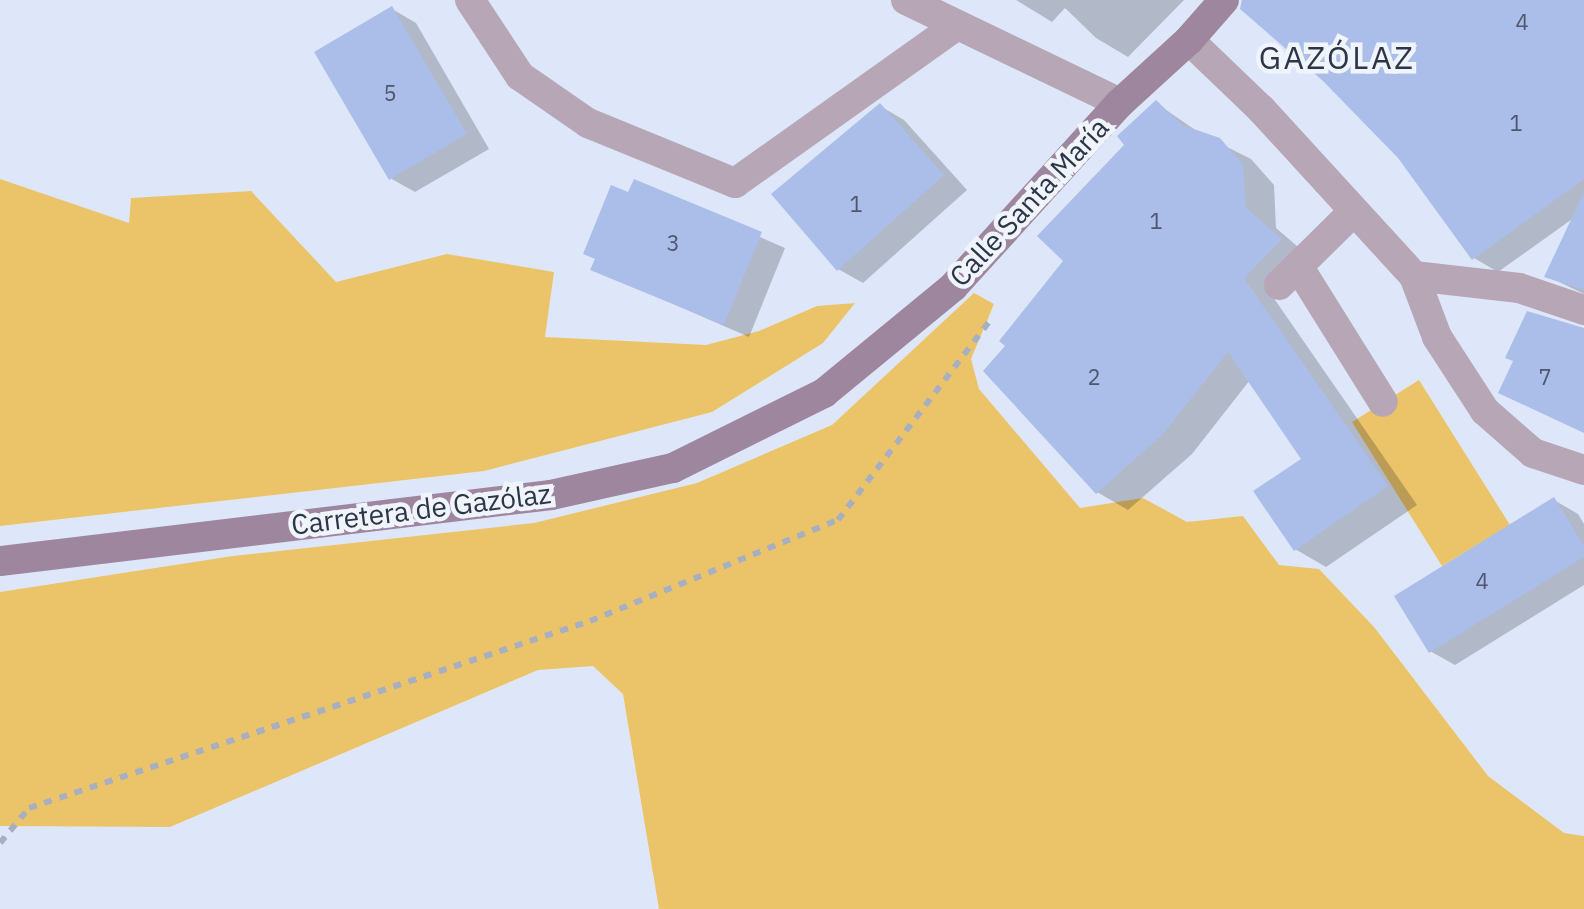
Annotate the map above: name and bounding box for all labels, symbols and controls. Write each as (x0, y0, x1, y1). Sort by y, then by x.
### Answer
house number: 4 (1515, 9, 1529, 35)
district label: GAZÓLAZ (1259, 38, 1415, 76)
house number: 5 (383, 80, 397, 106)
house number: 1 (1509, 110, 1523, 136)
street label: Calle Santa María (942, 111, 1116, 293)
house number: 1 (849, 191, 863, 217)
house number: 1 (1149, 208, 1163, 234)
house number: 3 (666, 230, 680, 256)
house number: 2 (1087, 364, 1101, 390)
house number: 7 (1538, 364, 1552, 390)
street label: Carretera de Gazólaz (289, 476, 553, 542)
house number: 4 (1475, 568, 1489, 594)

